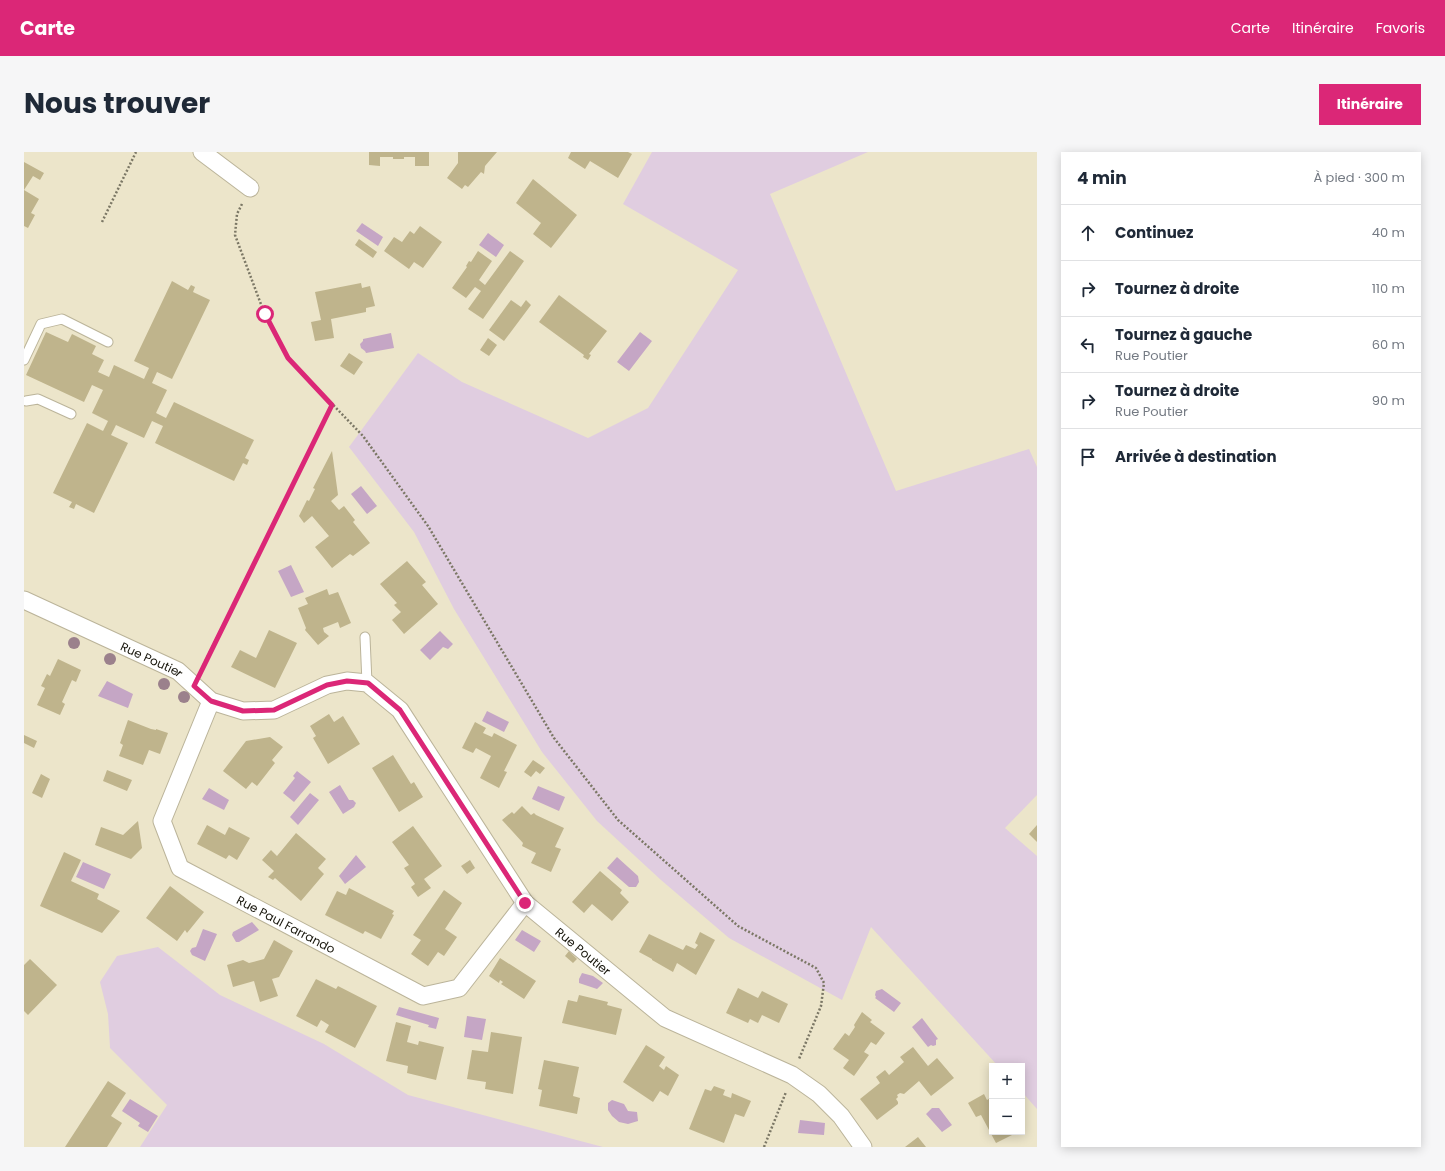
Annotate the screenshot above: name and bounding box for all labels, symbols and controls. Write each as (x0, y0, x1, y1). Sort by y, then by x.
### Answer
text: Carte (20, 15, 75, 42)
text: Carte (1231, 18, 1270, 38)
text: Itinéraire (1292, 18, 1354, 38)
text: Favoris (1376, 18, 1425, 38)
text: Nous trouver (24, 84, 210, 123)
button: Itinéraire (1319, 84, 1421, 125)
text: 4 min (1077, 166, 1127, 190)
text: À pied · 300 m (1313, 168, 1405, 187)
icon: ahead (1077, 222, 1099, 244)
text: Continuez (1115, 222, 1194, 243)
text: 40 m (1372, 223, 1405, 242)
icon: right (1077, 278, 1099, 300)
text: Tournez à droite (1115, 278, 1239, 299)
text: 110 m (1372, 279, 1405, 298)
route start (256, 305, 274, 323)
text: Tournez à gauche (1115, 324, 1252, 345)
icon: left (1077, 334, 1099, 356)
text: 60 m (1372, 335, 1405, 354)
text: Rue Poutier (1115, 346, 1188, 365)
text: Tournez à droite (1115, 380, 1239, 401)
icon: right (1077, 390, 1099, 412)
text: 90 m (1372, 391, 1405, 410)
text: Rue Poutier (1115, 402, 1188, 421)
icon: arrive (1077, 446, 1099, 468)
text: Arrivée à destination (1115, 446, 1277, 467)
street label: Rue Poutier (118, 637, 188, 681)
street label: Rue Paul Farrando (234, 891, 339, 957)
route end (516, 894, 534, 912)
street label: Rue Poutier (552, 923, 615, 979)
map controls (989, 1063, 1025, 1135)
button: + (989, 1063, 1025, 1099)
button: − (989, 1099, 1025, 1135)

